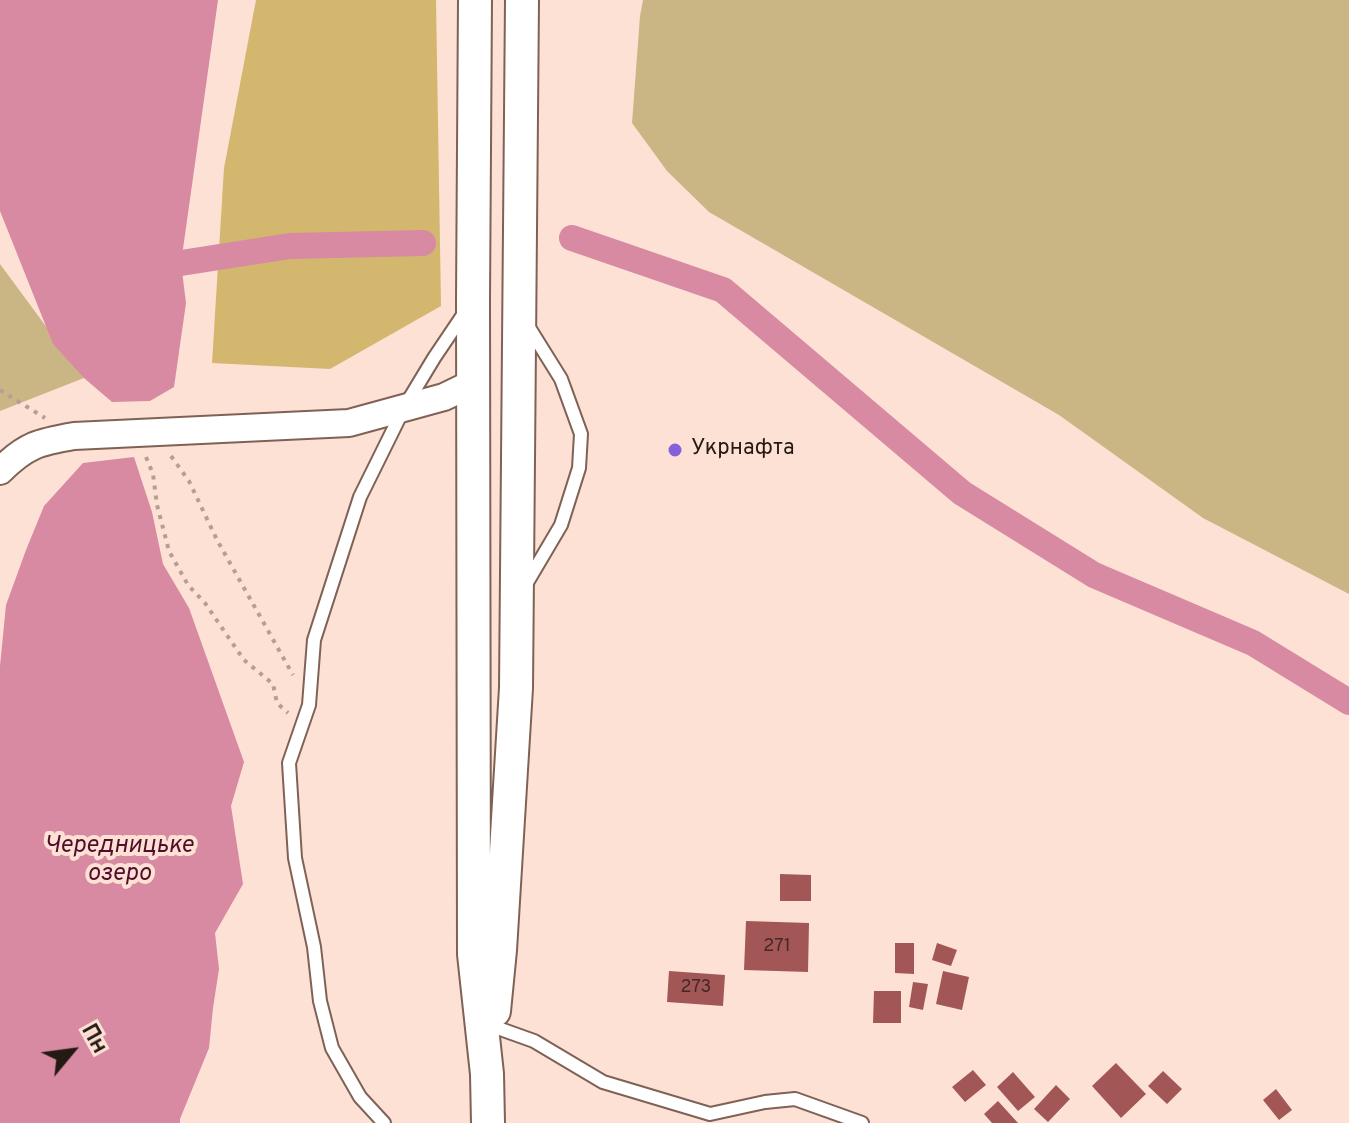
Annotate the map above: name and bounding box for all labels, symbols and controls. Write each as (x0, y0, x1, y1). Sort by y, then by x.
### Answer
place label: Укрнафта (691, 437, 795, 463)
marker: Укрнафта (666, 441, 684, 459)
water label: Чередницьке озеро (45, 833, 193, 889)
house number: 271 (763, 936, 791, 958)
house number: 273 (681, 977, 711, 999)
north arrow (32, 1011, 112, 1091)
text: Пн (74, 1020, 112, 1059)

